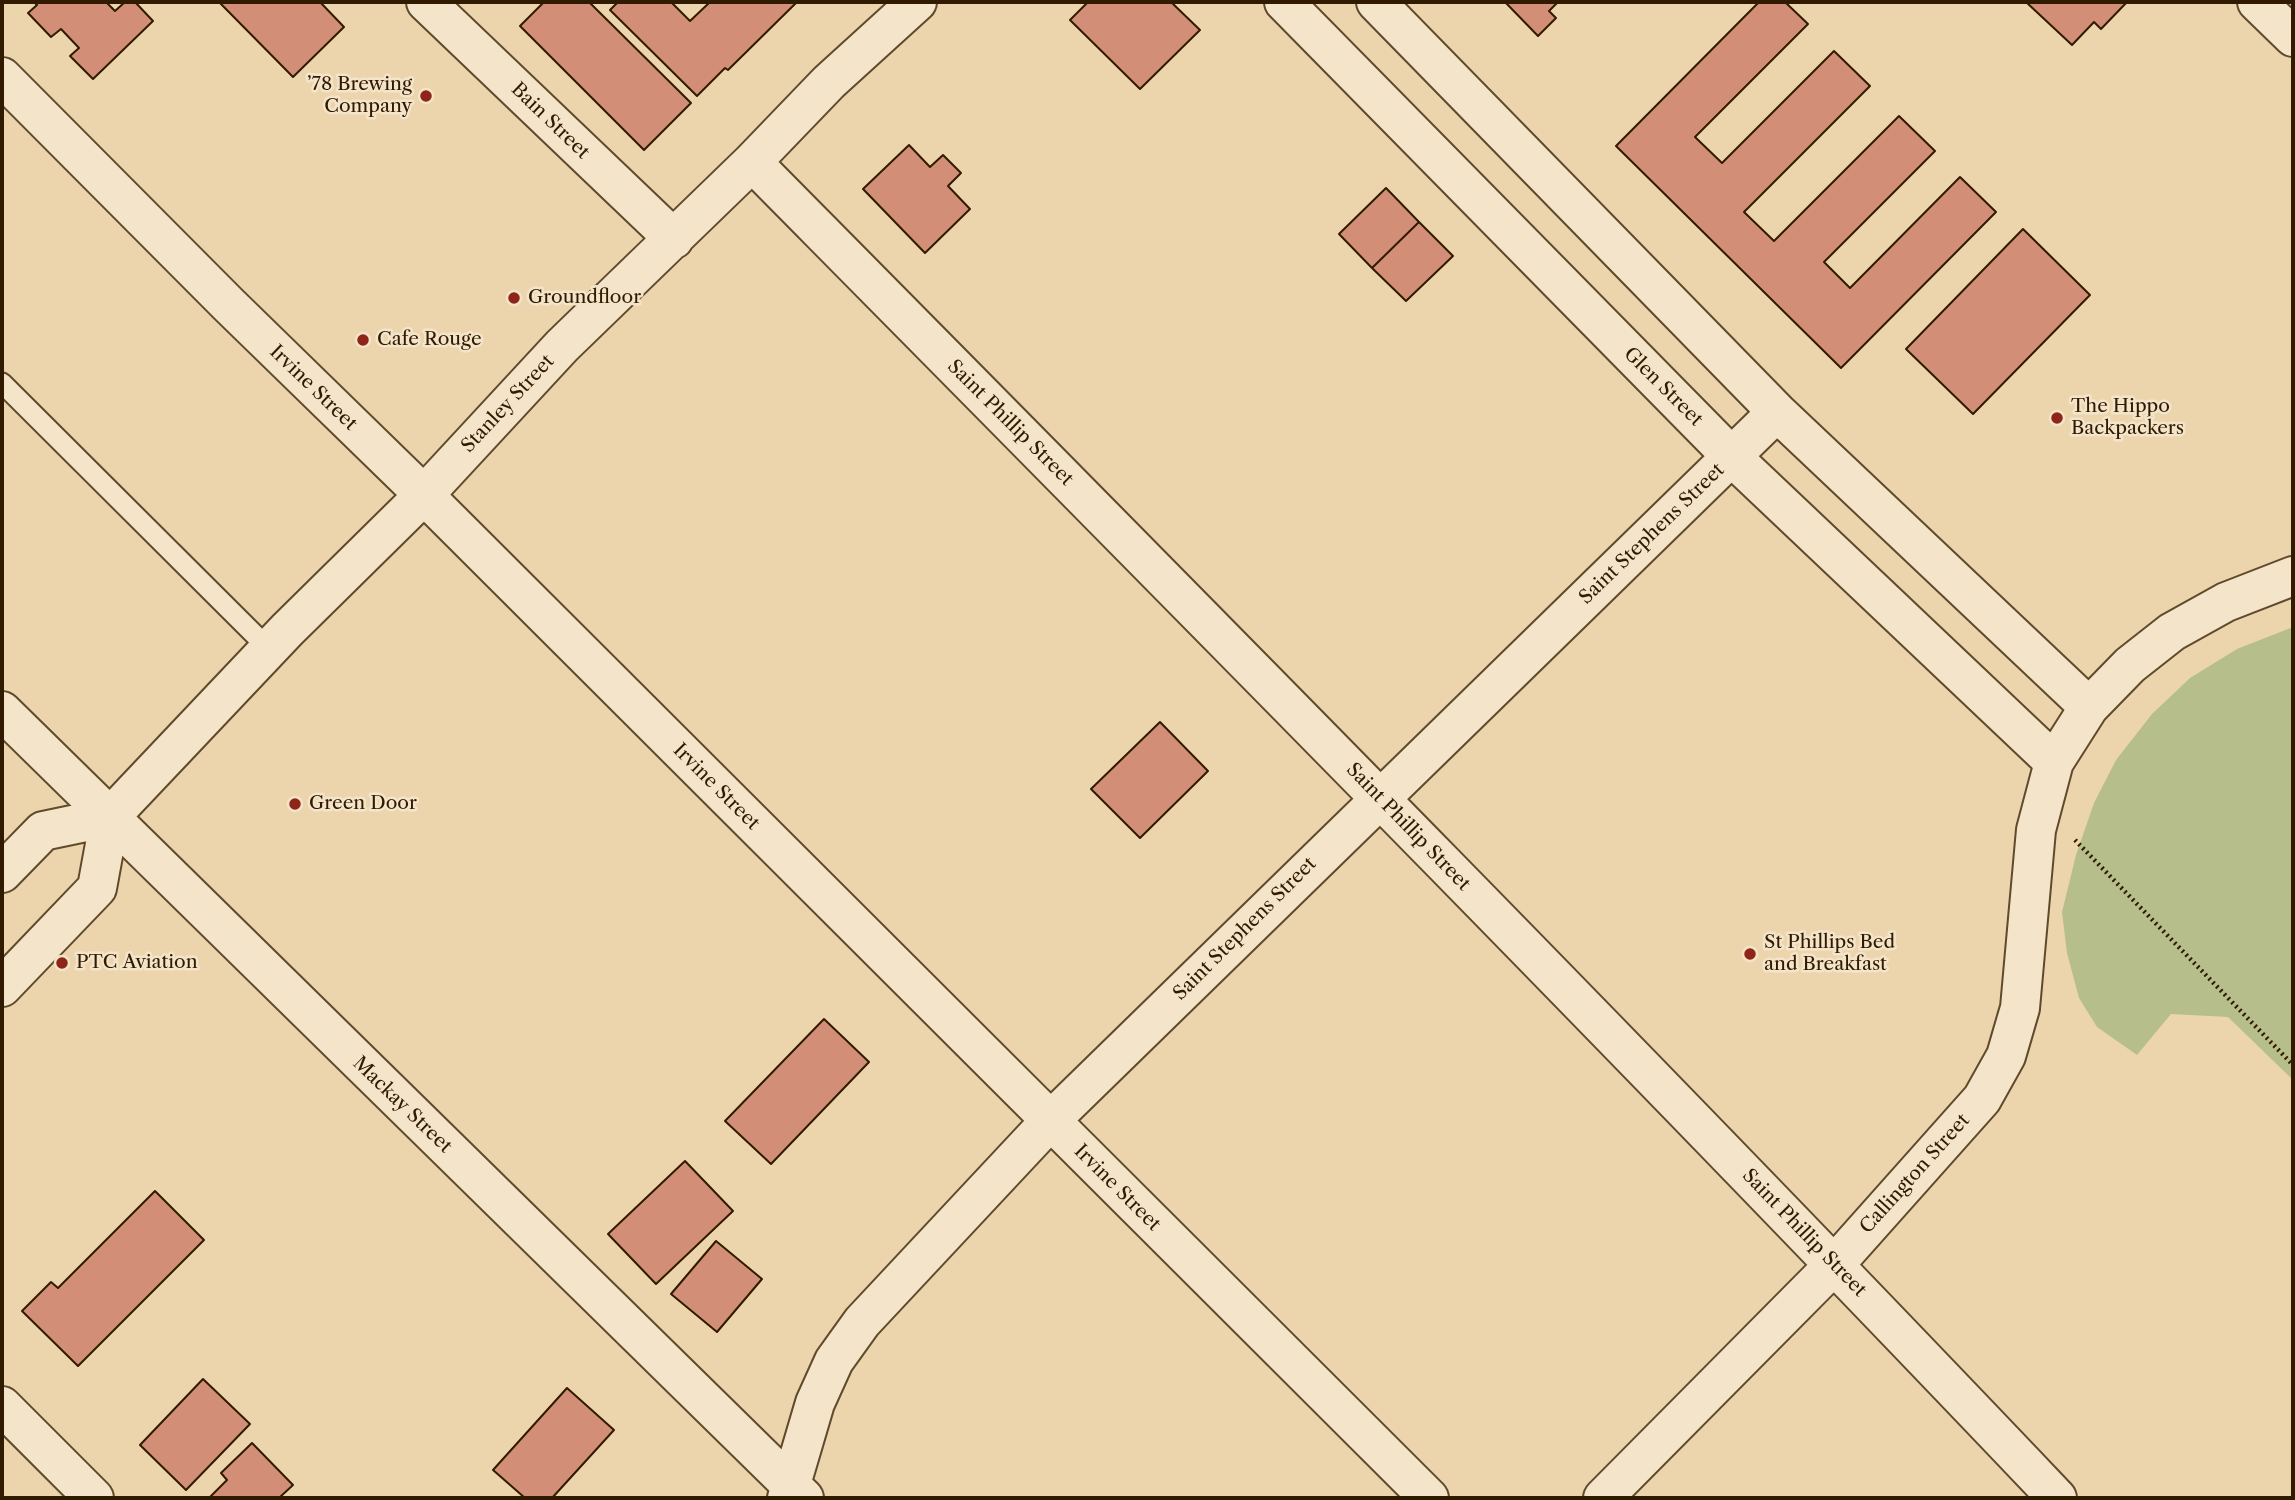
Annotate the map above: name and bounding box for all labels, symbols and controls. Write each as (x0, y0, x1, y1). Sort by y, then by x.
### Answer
place label: ’78 Brewing Company (307, 74, 412, 118)
street label: Bain Street (506, 78, 594, 164)
marker: ’78 Brewing Company (418, 88, 434, 104)
place label: Groundfloor (528, 287, 641, 309)
marker: Groundfloor (506, 290, 522, 306)
place label: Cafe Rouge (377, 329, 482, 351)
marker: Cafe Rouge (355, 332, 371, 348)
street label: Irvine Street (265, 341, 361, 435)
street label: Glen Street (1619, 343, 1707, 431)
street label: Stanley Street (457, 350, 559, 458)
street label: Saint Phillip Street (942, 355, 1078, 491)
place label: The Hippo Backpackers (2071, 396, 2184, 440)
marker: The Hippo Backpackers (2049, 410, 2065, 426)
street label: Saint Stephens Street (1575, 459, 1729, 609)
street label: Irvine Street (668, 739, 764, 835)
street label: Saint Phillip Street (1341, 758, 1475, 896)
place label: Green Door (309, 793, 417, 815)
marker: Green Door (287, 796, 303, 812)
street label: Saint Stephens Street (1169, 853, 1321, 1005)
place label: St Phillips Bed and Breakfast (1764, 932, 1895, 976)
marker: St Phillips Bed and Breakfast (1742, 946, 1758, 962)
place label: PTC Aviation (76, 952, 198, 974)
marker: PTC Aviation (54, 955, 70, 971)
street label: Mackay Street (348, 1052, 456, 1158)
street label: Callington Street (1855, 1110, 1975, 1238)
street label: Irvine Street (1069, 1140, 1165, 1236)
street label: Saint Phillip Street (1737, 1164, 1871, 1302)

